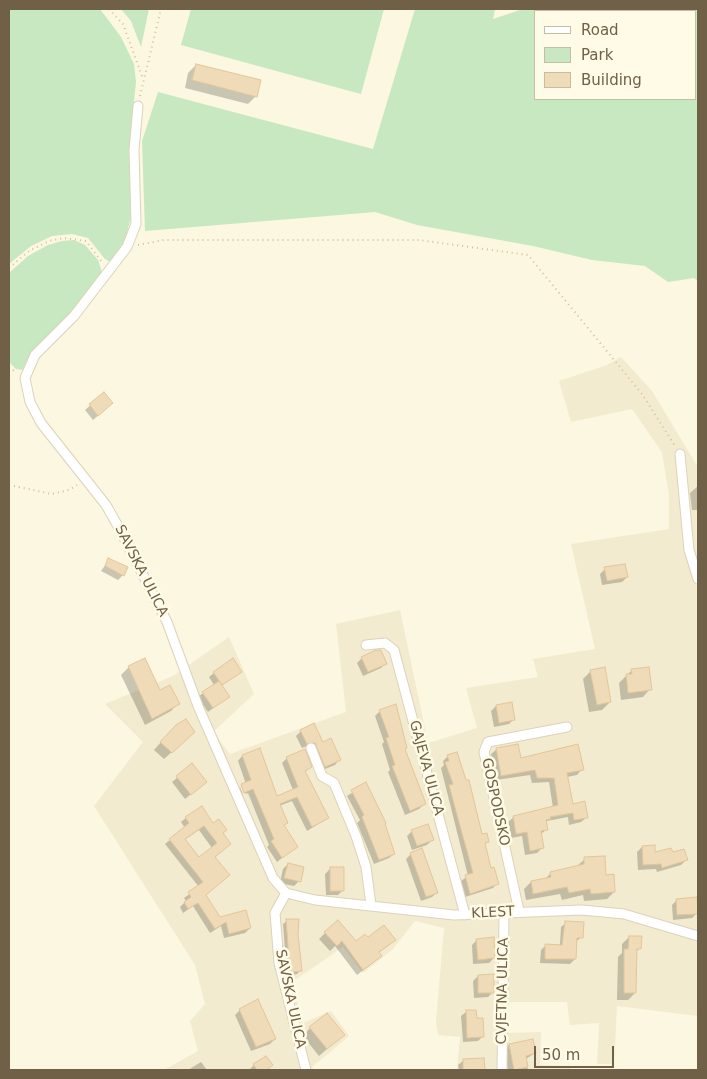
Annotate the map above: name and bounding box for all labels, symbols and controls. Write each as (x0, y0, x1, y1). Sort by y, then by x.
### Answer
legend (534, 10, 697, 100)
text: Road (581, 21, 619, 39)
text: Park (581, 46, 613, 64)
text: Building (581, 71, 642, 89)
street label: SAVSKA ULICA (111, 522, 171, 620)
street label: GAJEVA ULICA (405, 719, 447, 817)
street label: GOSPODSKO (477, 757, 513, 847)
street label: KLEST (471, 903, 515, 923)
street label: CVJETNA ULICA (494, 937, 512, 1045)
street label: SAVSKA ULICA (271, 948, 309, 1050)
scale bar (537, 1036, 617, 1068)
text: 50 m (542, 1046, 580, 1064)

